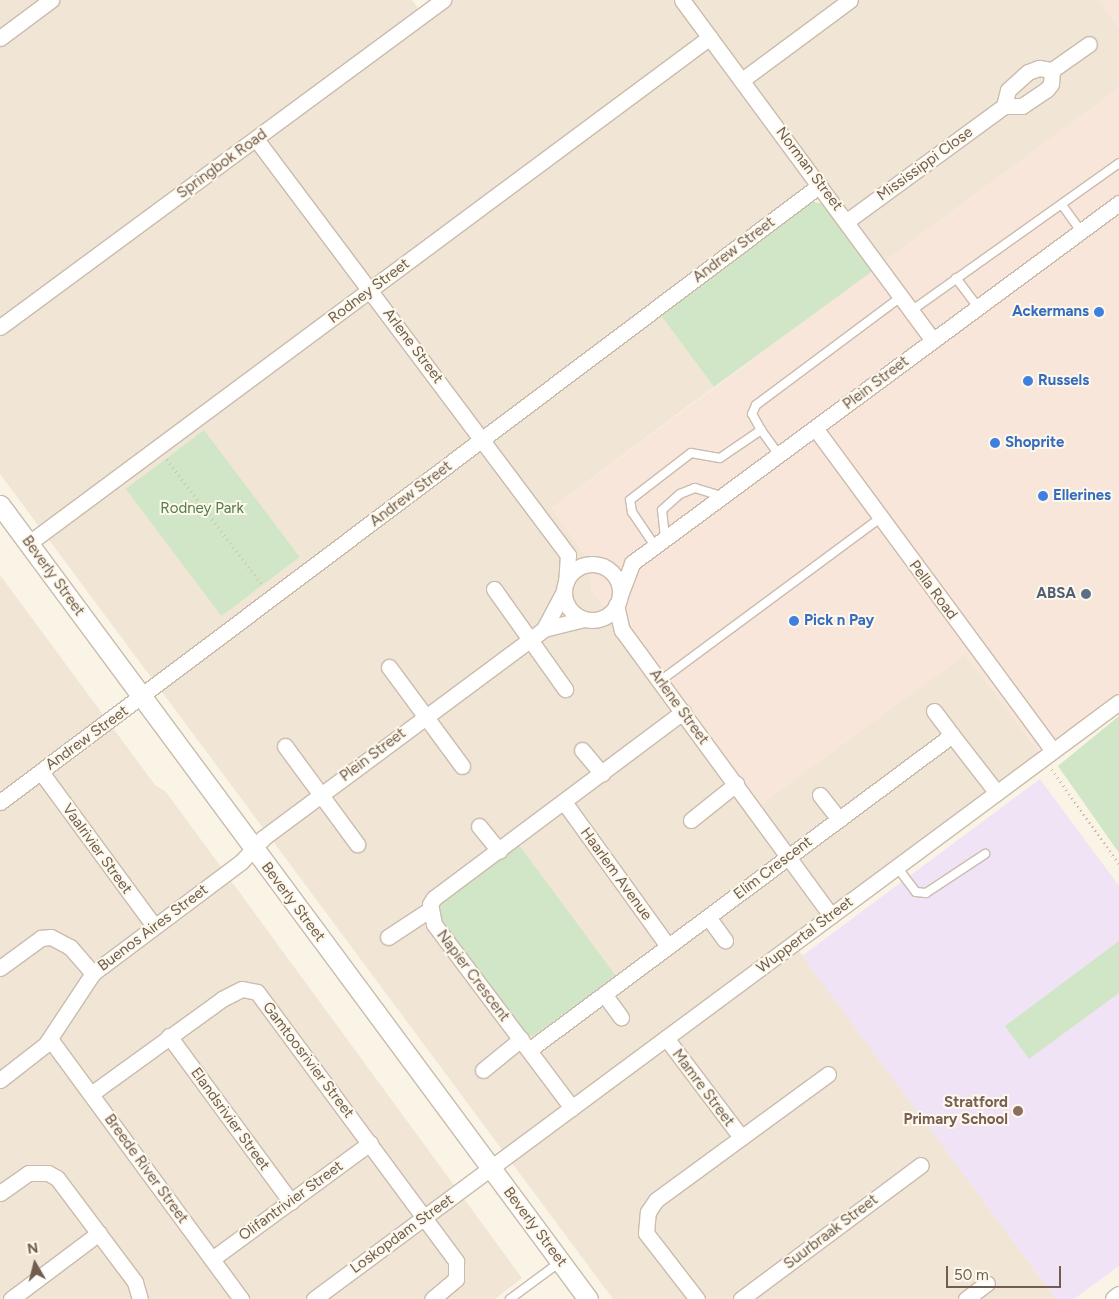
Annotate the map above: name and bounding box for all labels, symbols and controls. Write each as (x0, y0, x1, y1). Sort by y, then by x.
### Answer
street label: Mississippi Close (874, 123, 976, 205)
street label: Norman Street (772, 124, 846, 214)
street label: Springbok Road (174, 125, 270, 203)
street label: Andrew Street (690, 213, 778, 287)
street label: Rodney Street (325, 255, 413, 327)
place label: Ackermans (1012, 303, 1089, 321)
street label: Arlene Street (379, 305, 447, 387)
marker: Ackermans (1093, 306, 1105, 318)
street label: Plein Street (840, 352, 912, 414)
place label: Russels (1038, 372, 1089, 390)
marker: Russels (1022, 375, 1034, 387)
place label: Shoprite (1005, 434, 1064, 452)
marker: Shoprite (989, 437, 1001, 449)
street label: Andrew Street (367, 457, 455, 531)
place label: Ellerines (1053, 487, 1111, 505)
marker: Ellerines (1037, 490, 1049, 502)
park label: Rodney Park (160, 500, 244, 518)
street label: Beverly Street (18, 532, 88, 620)
street label: Pella Road (905, 557, 961, 623)
place label: ABSA (1036, 585, 1076, 603)
marker: ABSA (1080, 588, 1092, 600)
place label: Pick n Pay (804, 612, 874, 630)
marker: Pick n Pay (788, 615, 800, 627)
street label: Arlene Street (646, 666, 712, 748)
street label: Andrew Street (42, 702, 132, 774)
street label: Plein Street (337, 724, 409, 786)
street label: Vaalrivier Street (58, 800, 136, 898)
street label: Haarlem Avenue (576, 824, 656, 924)
street label: Elim Crescent (730, 833, 816, 903)
street label: Beverly Street (257, 859, 329, 945)
street label: Buenos Aires Street (94, 881, 212, 975)
street label: Wuppertal Street (753, 893, 857, 977)
street label: Napier Crescent (433, 927, 513, 1025)
street label: Gamtoosrivier Street (258, 998, 358, 1122)
street label: Mamre Street (668, 1046, 738, 1130)
street label: Elandsrivier Street (187, 1064, 273, 1174)
place label: Stratford Primary School (903, 1093, 1008, 1128)
marker: Stratford Primary School (1012, 1105, 1024, 1117)
street label: Breede River Street (100, 1111, 192, 1227)
street label: Olifantrivier Street (235, 1157, 347, 1245)
street label: Beverly Street (499, 1184, 571, 1270)
street label: Loskopdam Street (347, 1191, 457, 1277)
street label: Suurbraak Street (780, 1191, 882, 1273)
north arrow (10, 1239, 60, 1289)
text: N (26, 1239, 39, 1258)
scale bar (949, 1256, 1064, 1288)
text: 50 m (954, 1266, 989, 1284)

